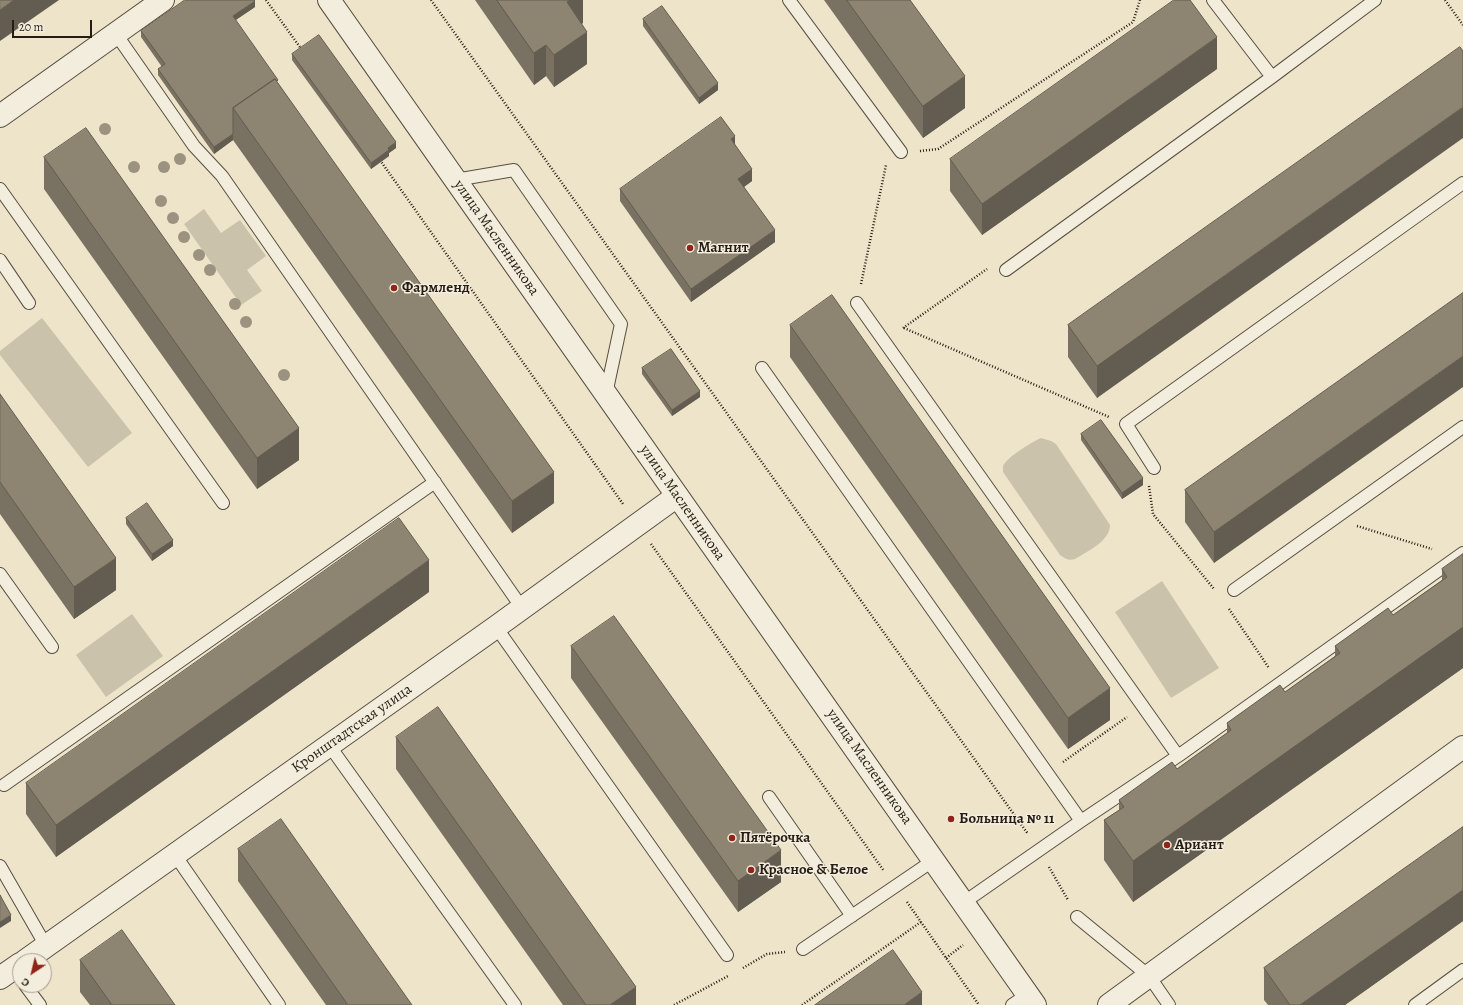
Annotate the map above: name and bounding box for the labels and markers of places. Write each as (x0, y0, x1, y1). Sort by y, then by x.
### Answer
place label: Магнит (698, 239, 749, 257)
marker: Магнит (685, 243, 695, 253)
place label: Фармленд (402, 279, 470, 297)
marker: Фармленд (389, 283, 399, 293)
place label: Больница № 11 (959, 810, 1054, 828)
marker: Больница № 11 (946, 814, 956, 824)
place label: Пятёрочка (740, 829, 810, 847)
marker: Пятёрочка (727, 833, 737, 843)
place label: Ариант (1175, 836, 1224, 854)
marker: Ариант (1162, 840, 1172, 850)
place label: Красное & Белое (759, 861, 868, 879)
marker: Красное & Белое (746, 865, 756, 875)

